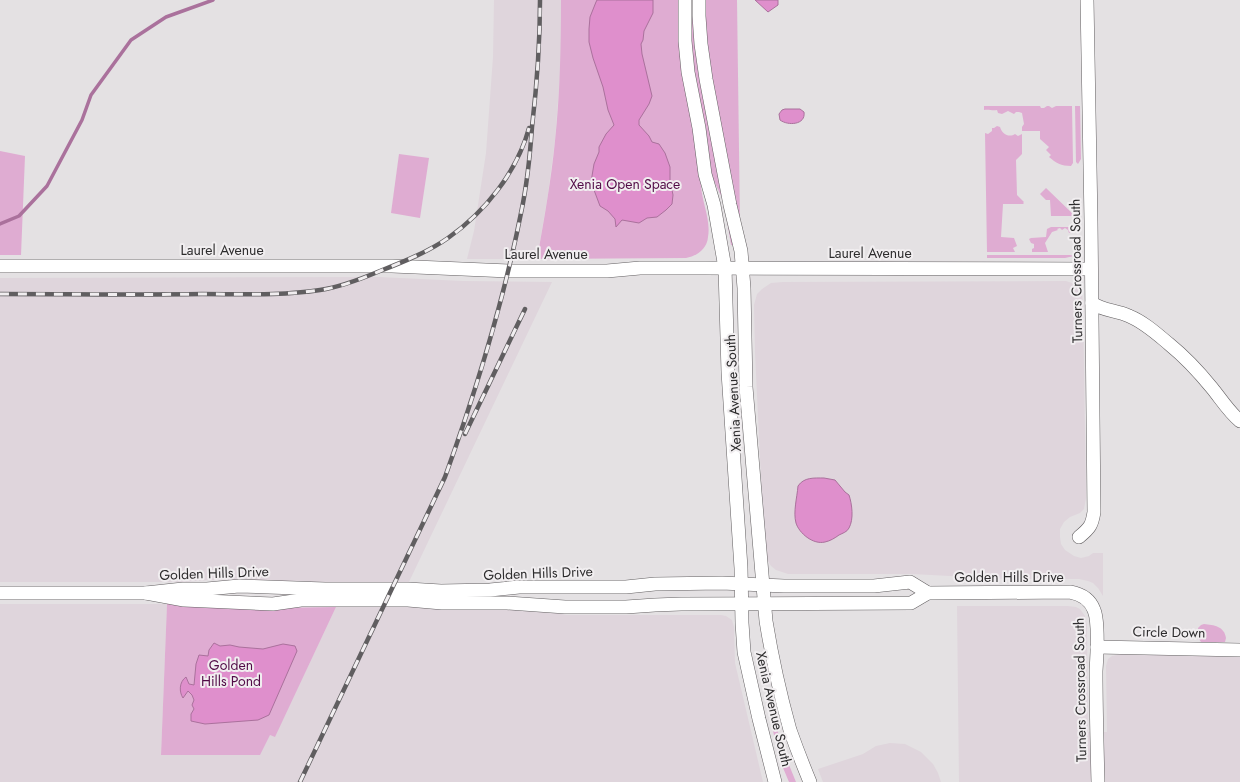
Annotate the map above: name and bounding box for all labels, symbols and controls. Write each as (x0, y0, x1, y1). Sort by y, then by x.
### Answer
park label: Xenia Open Space (570, 174, 680, 194)
street label: Turners Crossroad South (1065, 199, 1087, 343)
street label: Laurel Avenue (180, 240, 264, 260)
street label: Laurel Avenue (828, 243, 912, 263)
street label: Laurel Avenue (504, 244, 588, 264)
street label: Xenia Avenue South (720, 334, 746, 452)
street label: Golden Hills Drive (159, 561, 269, 585)
street label: Golden Hills Drive (483, 561, 593, 585)
street label: Golden Hills Drive (954, 567, 1064, 587)
street label: Turners Crossroad South (1069, 618, 1091, 762)
street label: Circle Down (1132, 621, 1206, 643)
street label: Xenia Avenue South (751, 649, 797, 769)
park label: Golden Hills Pond (201, 655, 261, 691)

